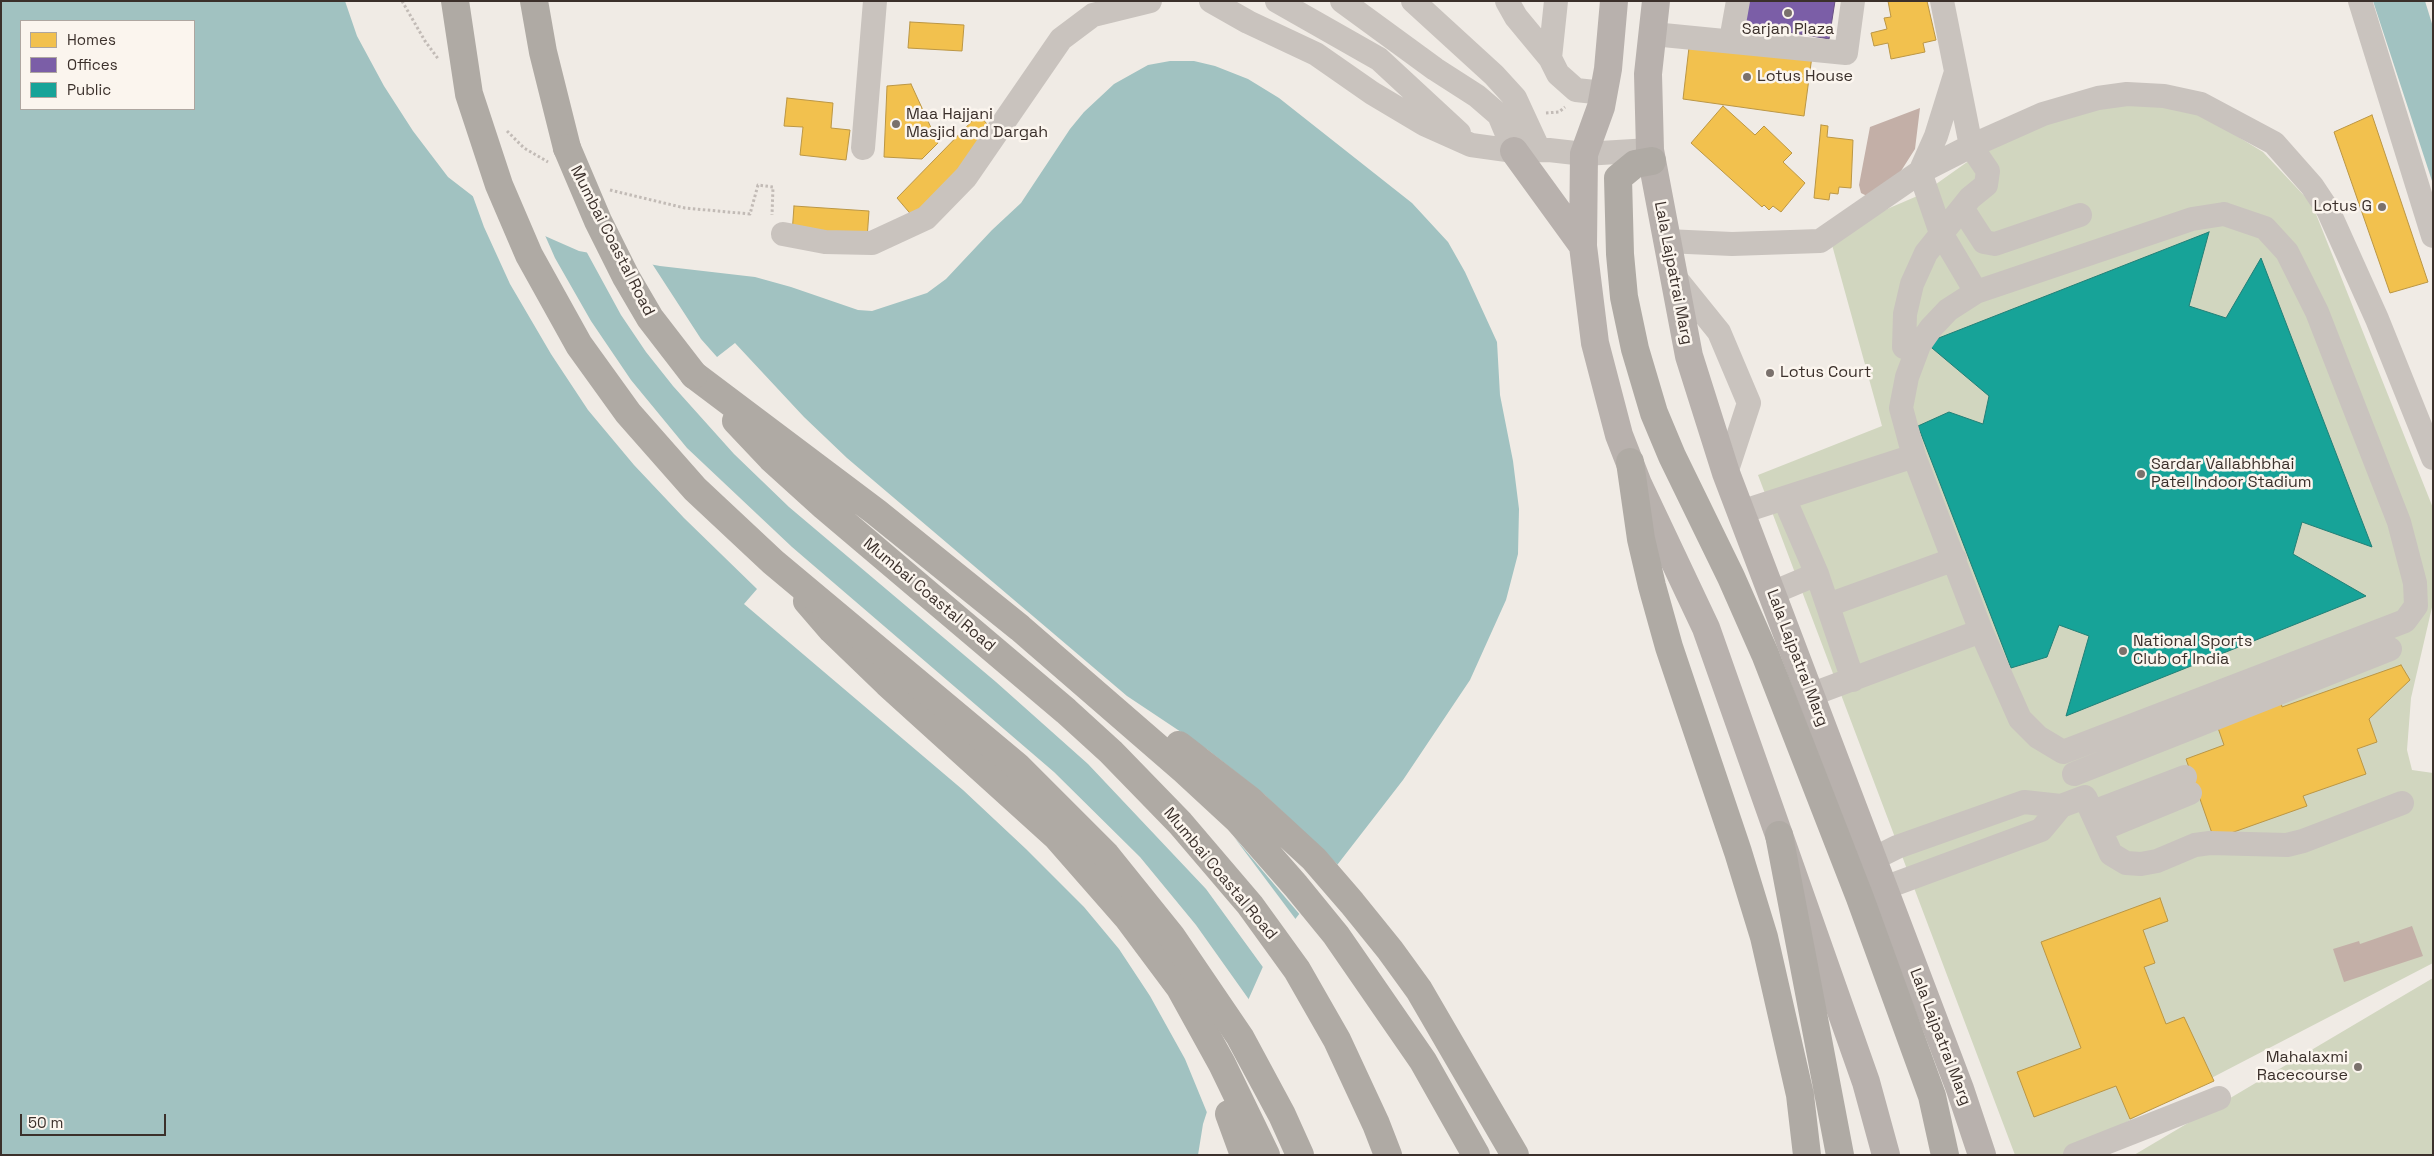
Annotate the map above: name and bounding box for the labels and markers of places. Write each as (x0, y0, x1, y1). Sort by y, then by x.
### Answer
marker: Sarjan Plaza (1782, 7, 1794, 19)
place label: Sarjan Plaza (1742, 20, 1834, 40)
place label: Lotus House (1757, 67, 1853, 87)
marker: Lotus House (1741, 71, 1753, 83)
place label: Maa Hajjani Masjid and Dargah (906, 105, 1048, 143)
marker: Maa Hajjani Masjid and Dargah (890, 118, 902, 130)
place label: Lotus G (2313, 197, 2372, 217)
marker: Lotus G (2376, 201, 2388, 213)
place label: Lotus Court (1780, 363, 1871, 383)
marker: Lotus Court (1764, 367, 1776, 379)
place label: Sardar Vallabhbhai Patel Indoor Stadium (2151, 455, 2312, 493)
marker: Sardar Vallabhbhai Patel Indoor Stadium (2135, 468, 2147, 480)
place label: National Sports Club of India (2133, 632, 2252, 670)
marker: National Sports Club of India (2117, 645, 2129, 657)
place label: Mahalaxmi Racecourse (2257, 1048, 2348, 1086)
marker: Mahalaxmi Racecourse (2352, 1061, 2364, 1073)

